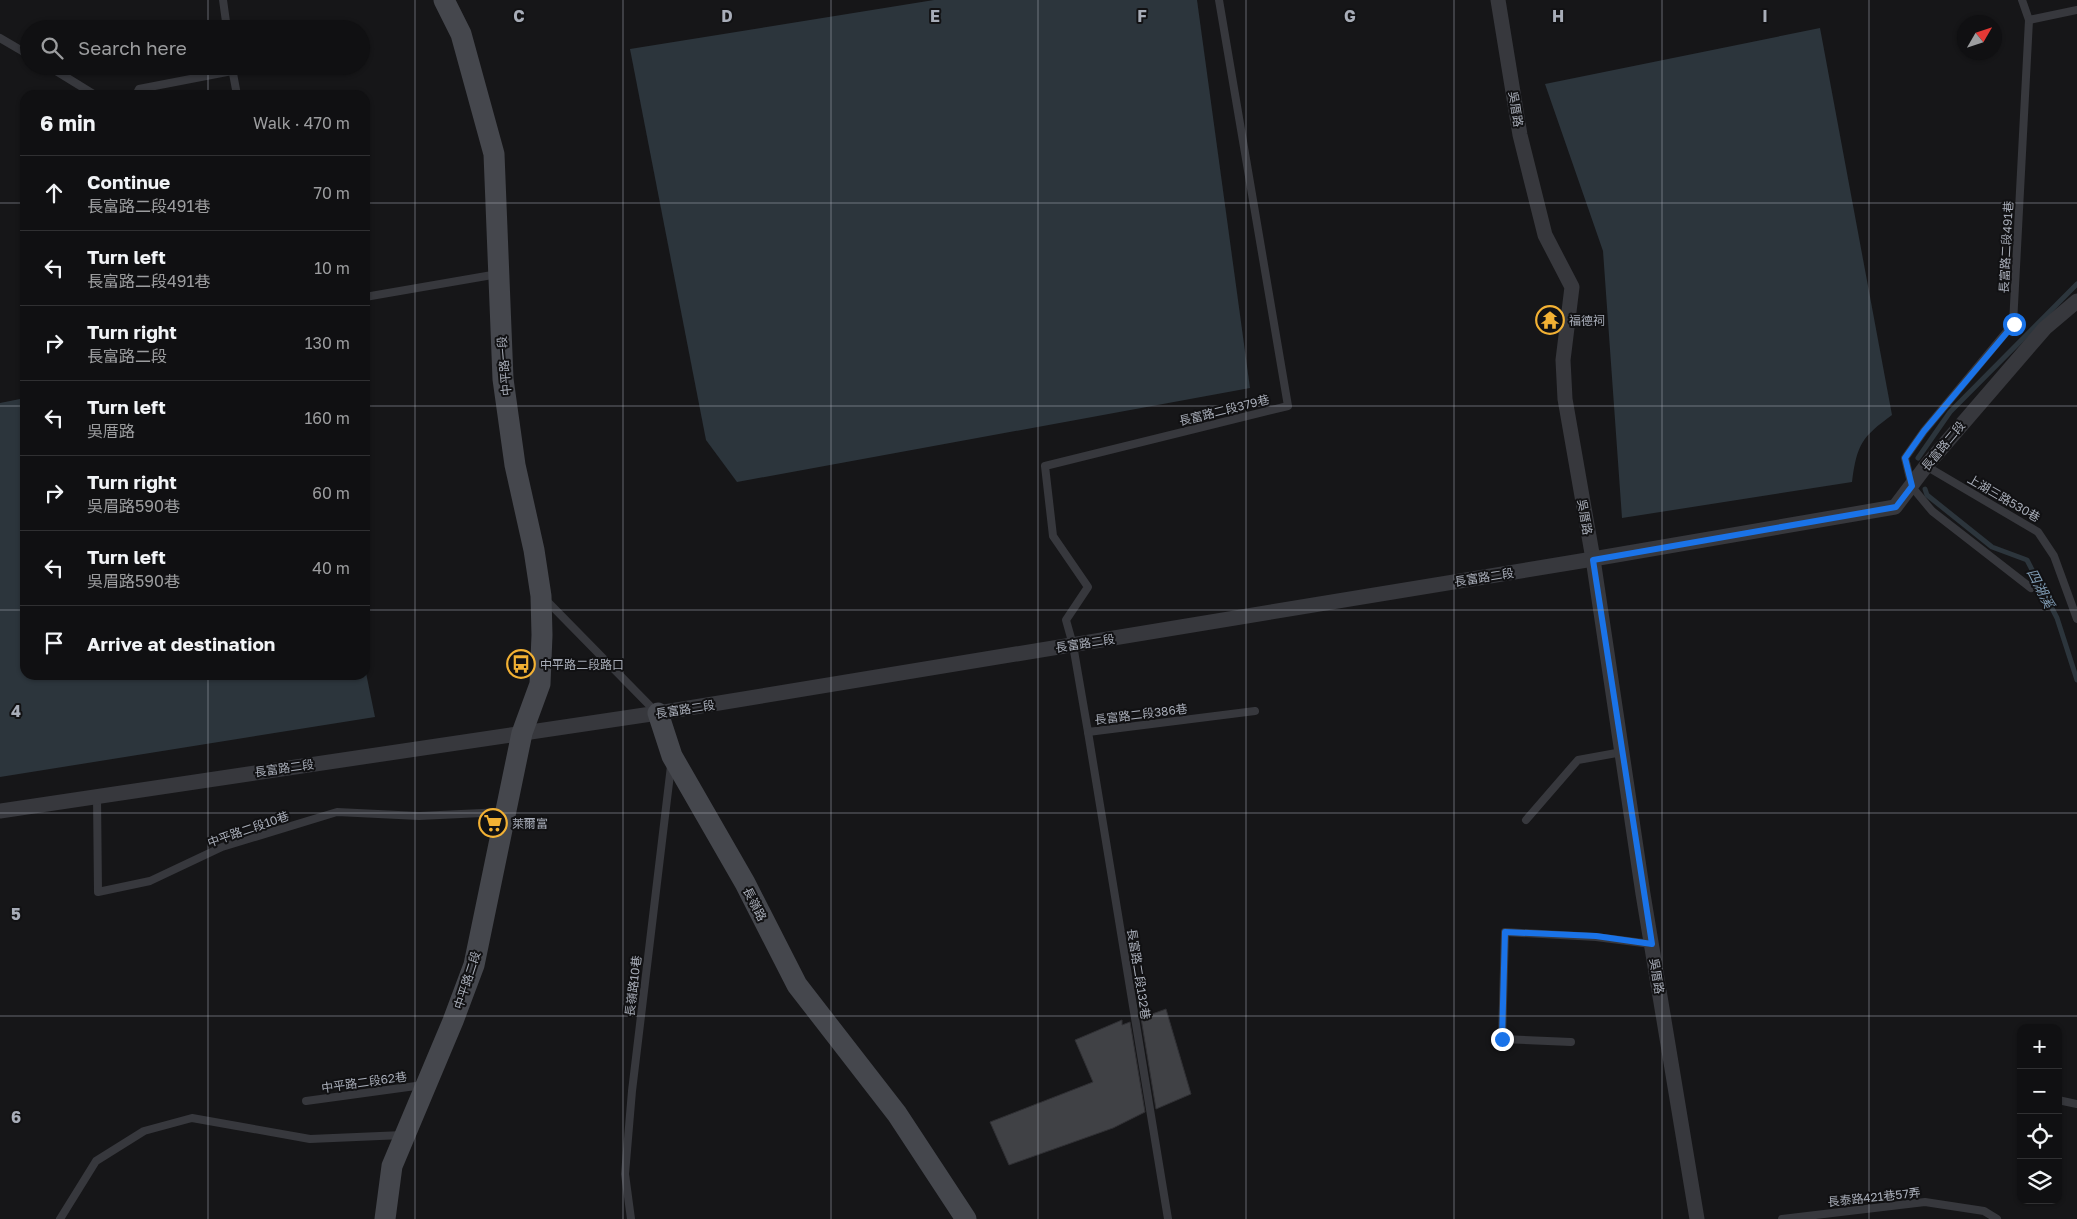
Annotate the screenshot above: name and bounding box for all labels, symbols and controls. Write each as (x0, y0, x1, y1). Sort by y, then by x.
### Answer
text: C (513, 6, 525, 26)
text: D (721, 6, 733, 26)
text: E (930, 6, 940, 26)
text: F (1137, 6, 1147, 26)
text: G (1344, 6, 1356, 26)
text: H (1552, 6, 1564, 26)
text: I (1762, 6, 1768, 26)
north arrow (1957, 15, 2002, 60)
search box (20, 20, 370, 75)
icon: search (38, 34, 66, 62)
text: Search here (78, 36, 187, 59)
street label: 吳厝路 (1506, 90, 1526, 128)
text: 6 min (40, 110, 95, 136)
text: Walk · 470 m (253, 113, 350, 133)
text: Continue (87, 170, 170, 193)
icon: ahead (40, 179, 68, 207)
text: 70 m (313, 183, 350, 203)
text: 長富路二段491巷 (87, 196, 210, 216)
street label: 長富路二段491巷 (1996, 200, 2016, 294)
text: Turn left (87, 245, 166, 268)
icon: left (40, 254, 68, 282)
text: 10 m (314, 258, 350, 278)
text: 長富路二段491巷 (87, 271, 210, 291)
temple icon: 福德祠 (1535, 305, 1565, 335)
place label: 福德祠 (1569, 313, 1605, 328)
route start (2003, 313, 2026, 336)
text: Turn right (87, 320, 177, 343)
icon: right (40, 329, 68, 357)
text: 130 m (305, 333, 350, 353)
street label: 中平路一段 (494, 335, 514, 397)
text: 長富路二段 (87, 346, 167, 366)
street label: 長富路二段379巷 (1177, 392, 1271, 428)
text: Turn left (87, 395, 166, 418)
icon: left (40, 404, 68, 432)
text: 160 m (304, 408, 350, 428)
street label: 長富路二段 (1918, 418, 1968, 474)
text: 吳厝路 (87, 421, 135, 441)
text: Turn right (87, 470, 177, 493)
street label: 上湖三路530巷 (1965, 471, 2043, 525)
icon: right (40, 479, 68, 507)
text: 60 m (312, 483, 350, 503)
text: 吳眉路590巷 (87, 496, 180, 516)
street label: 吳厝路 (1574, 498, 1596, 536)
text: Turn left (87, 545, 166, 568)
icon: left (40, 554, 68, 582)
text: 40 m (312, 558, 350, 578)
street label: 長富路二段 (1453, 565, 1515, 589)
water label: 四湖溪 (2024, 565, 2059, 612)
text: 吳眉路590巷 (87, 571, 180, 591)
icon: arrive (40, 629, 68, 657)
street label: 長富路二段 (1054, 631, 1116, 655)
text: Arrive at destination (87, 632, 275, 655)
bus stop icon: 中平路二段路口 (506, 649, 536, 679)
place label: 中平路二段路口 (540, 657, 624, 672)
street label: 長富路二段 (654, 697, 716, 721)
text: 4 (11, 701, 21, 721)
street label: 長富路二段386巷 (1094, 701, 1188, 727)
street label: 長富路二段 (253, 756, 315, 780)
street label: 中平路二段10巷 (205, 808, 291, 850)
supermarket icon: 萊爾富 (478, 808, 508, 838)
place label: 萊爾富 (512, 816, 548, 831)
street label: 長嶺路 (740, 885, 770, 923)
text: 5 (11, 904, 21, 924)
street label: 長富路二段132巷 (1124, 927, 1154, 1021)
street label: 中平路二段 (451, 949, 483, 1011)
street label: 長嶺路10巷 (622, 955, 644, 1017)
street label: 吳厝路 (1647, 957, 1667, 995)
map controls (2017, 1024, 2062, 1204)
button: + (2017, 1024, 2062, 1069)
route end (1491, 1028, 1514, 1051)
street label: 中平路二段62巷 (320, 1069, 408, 1095)
button: − (2017, 1069, 2062, 1114)
text: 6 (11, 1107, 21, 1127)
button: locate (2017, 1114, 2062, 1159)
button: layers (2017, 1159, 2062, 1204)
street label: 長泰路421巷57弄 (1827, 1185, 1921, 1209)

